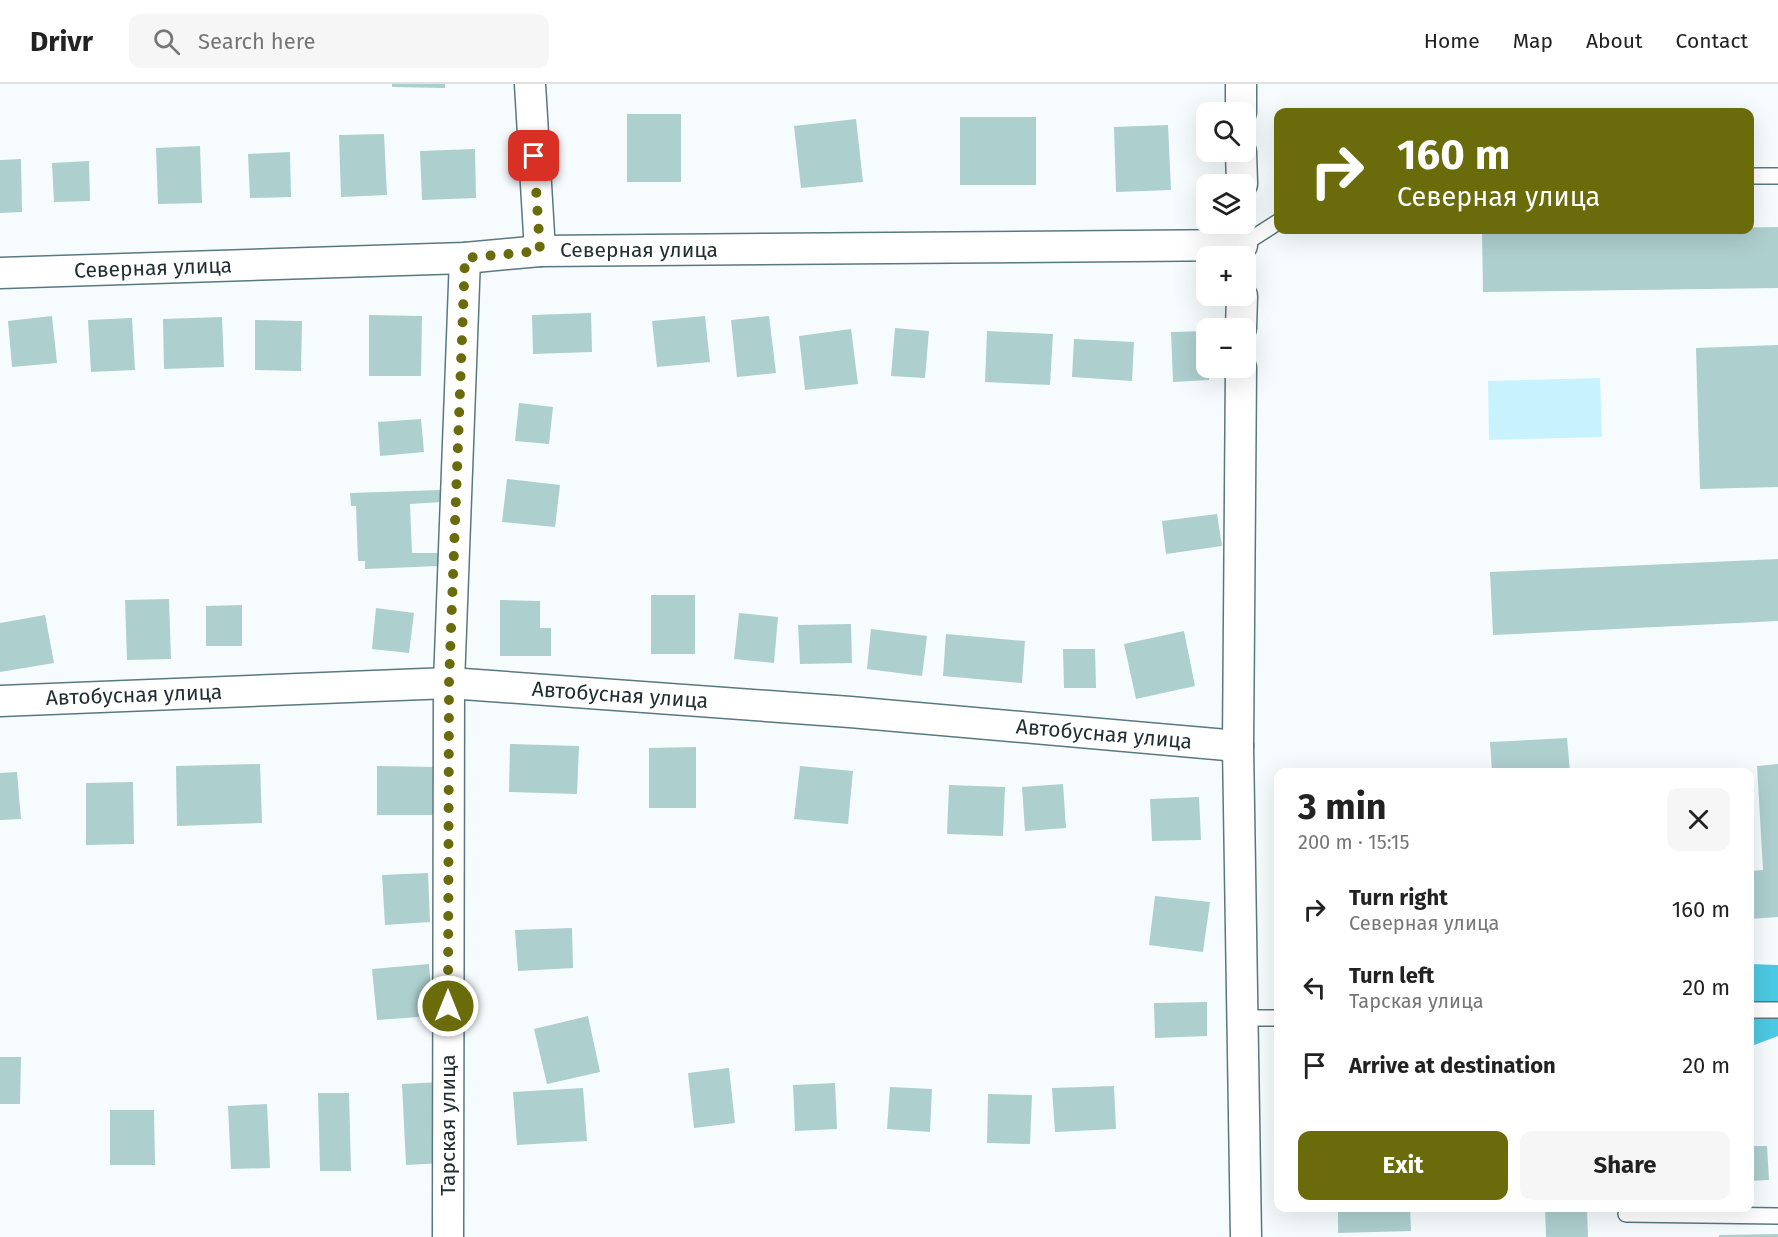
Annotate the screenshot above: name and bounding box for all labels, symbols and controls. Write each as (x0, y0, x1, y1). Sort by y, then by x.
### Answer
search box (129, 14, 549, 68)
text: Drivr (30, 25, 93, 58)
icon: search (150, 25, 183, 58)
text: Search here (198, 28, 315, 55)
text: Home (1424, 28, 1480, 54)
text: Map (1513, 28, 1553, 54)
text: About (1586, 28, 1643, 54)
text: Contact (1676, 28, 1748, 54)
map controls (1196, 102, 1256, 378)
button: search (1196, 102, 1256, 162)
pin (508, 130, 559, 181)
text: 160 m (1397, 130, 1510, 180)
icon: right (1298, 132, 1376, 210)
icon: arrive (517, 139, 550, 172)
button: layers (1196, 174, 1256, 234)
text: Северная улица (1397, 181, 1600, 213)
street label: Северная улица (560, 237, 718, 263)
button: + (1196, 246, 1256, 306)
street label: Северная улица (74, 252, 232, 284)
button: − (1196, 318, 1256, 378)
street label: Автобусная улица (531, 676, 709, 714)
street label: Автобусная улица (45, 679, 223, 711)
street label: Автобусная улица (1015, 713, 1193, 755)
text: 3 min (1298, 785, 1387, 829)
button: close (1667, 788, 1730, 851)
text: 200 m · 15:15 (1298, 830, 1409, 854)
text: Turn right (1349, 884, 1448, 911)
icon: right (1298, 893, 1331, 926)
text: 160 m (1672, 896, 1730, 923)
text: Северная улица (1349, 911, 1499, 935)
text: Turn left (1349, 962, 1434, 989)
icon: left (1298, 971, 1331, 1004)
position arrow (416, 974, 480, 1038)
text: 20 m (1682, 974, 1730, 1001)
text: Тарская улица (1349, 989, 1484, 1013)
icon: arrive (1298, 1049, 1331, 1082)
text: Arrive at destination (1349, 1052, 1556, 1079)
text: 20 m (1682, 1052, 1730, 1079)
street label: Тарская улица (435, 1054, 461, 1196)
button: Exit (1298, 1131, 1508, 1200)
button: Share (1520, 1131, 1730, 1200)

